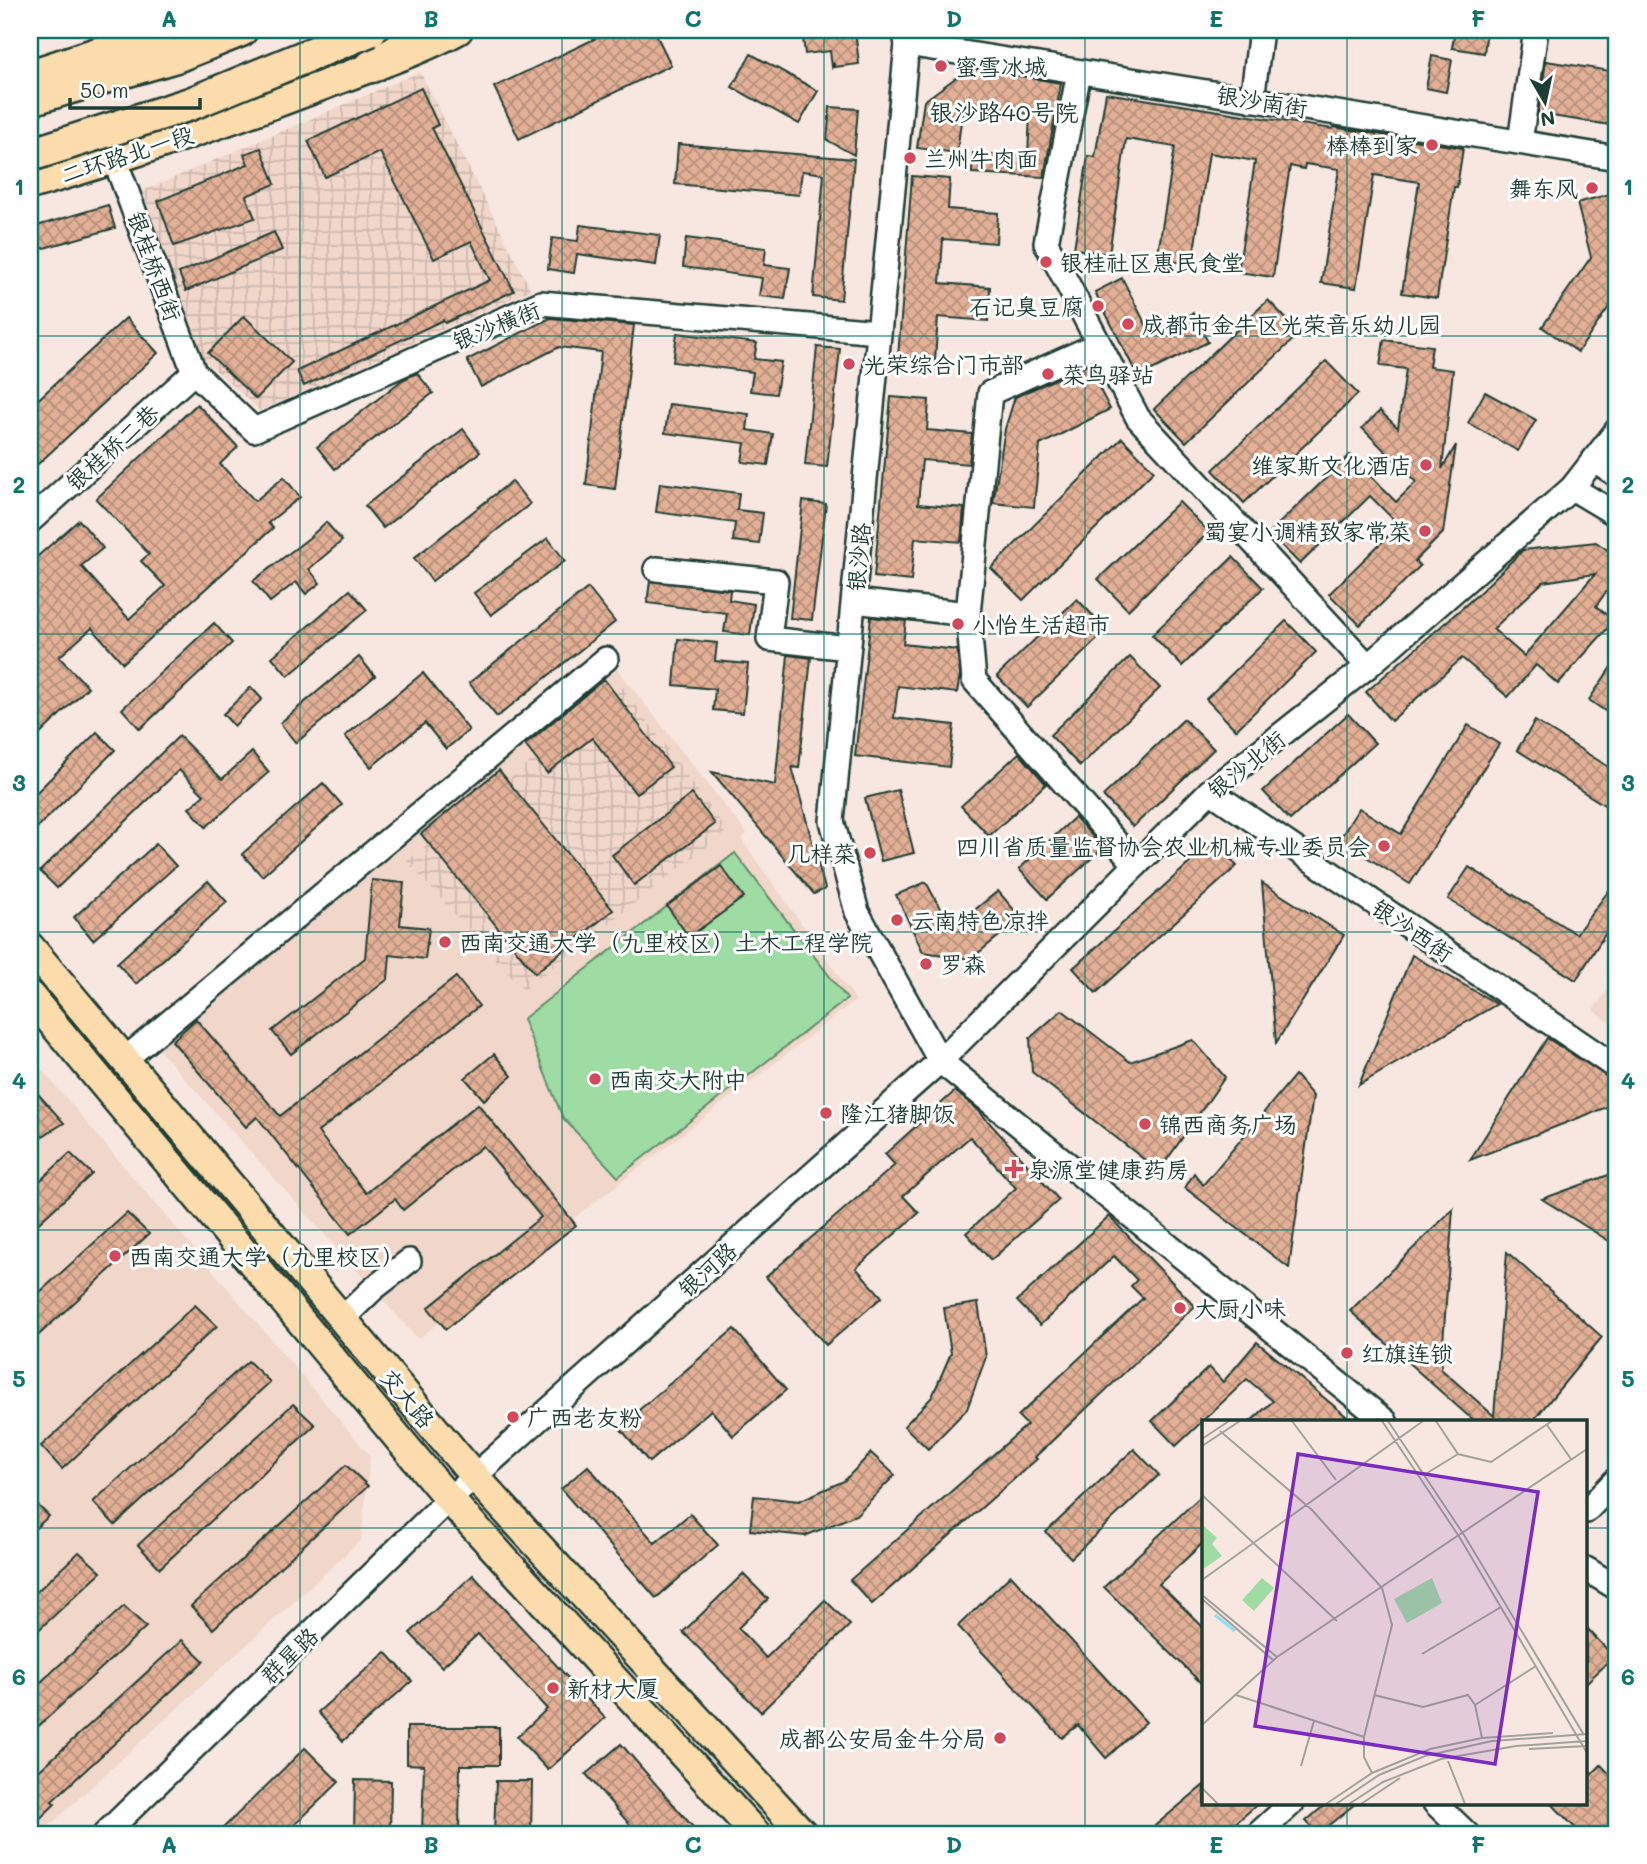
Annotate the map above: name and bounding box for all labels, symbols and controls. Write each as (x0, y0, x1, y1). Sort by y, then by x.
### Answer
text: A (161, 3, 177, 33)
text: B (423, 3, 439, 33)
text: C (684, 3, 702, 33)
text: D (946, 3, 962, 33)
text: E (1209, 3, 1223, 33)
text: F (1471, 3, 1485, 33)
place label: 蜜雪冰城 (955, 51, 1047, 81)
marker: 蜜雪冰城 (933, 58, 949, 74)
scale bar (70, 66, 200, 110)
north arrow (1510, 66, 1580, 136)
text: 50 m (80, 76, 129, 103)
street label: 银沙南街 (1214, 79, 1310, 123)
district label: 银沙路40号院 (930, 96, 1078, 127)
text: N (1539, 106, 1557, 133)
street label: 二环路北一段 (57, 118, 197, 190)
place label: 棒棒到家 (1326, 130, 1418, 160)
marker: 棒棒到家 (1424, 137, 1440, 153)
place label: 兰州牛肉面 (924, 143, 1039, 173)
marker: 兰州牛肉面 (902, 150, 918, 166)
text: 1 (14, 171, 24, 201)
text: 1 (1623, 171, 1633, 201)
place label: 舞东风 (1509, 173, 1578, 203)
marker: 舞东风 (1584, 180, 1600, 196)
street label: 银桂桥西街 (121, 207, 189, 325)
place label: 银桂社区惠民食堂 (1060, 247, 1244, 277)
marker: 银桂社区惠民食堂 (1038, 254, 1054, 270)
place label: 石记臭豆腐 (969, 291, 1084, 321)
street label: 银沙横街 (448, 294, 544, 356)
marker: 石记臭豆腐 (1090, 298, 1106, 314)
place label: 成都市金牛区光荣音乐幼儿园 (1142, 309, 1441, 339)
marker: 成都市金牛区光荣音乐幼儿园 (1120, 316, 1136, 332)
place label: 光荣综合门市部 (863, 349, 1024, 379)
marker: 光荣综合门市部 (841, 356, 857, 372)
place label: 菜鸟驿站 (1062, 359, 1154, 389)
marker: 菜鸟驿站 (1040, 366, 1056, 382)
street label: 银桂桥二巷 (59, 397, 166, 497)
place label: 维家斯文化酒店 (1251, 450, 1412, 480)
marker: 维家斯文化酒店 (1418, 457, 1434, 473)
text: 2 (13, 469, 25, 499)
text: 2 (1622, 469, 1634, 499)
place label: 蜀宴小调精致家常菜 (1204, 516, 1411, 546)
street label: 银沙路 (840, 521, 876, 593)
marker: 蜀宴小调精致家常菜 (1417, 523, 1433, 539)
place label: 小怡生活超市 (972, 609, 1110, 639)
marker: 小怡生活超市 (950, 616, 966, 632)
street label: 银沙北街 (1201, 723, 1291, 805)
text: 3 (12, 767, 26, 797)
text: 3 (1621, 767, 1635, 797)
place label: 四川省质量监督协会农业机械专业委员会 (956, 831, 1370, 861)
place label: 几样菜 (787, 838, 856, 868)
marker: 四川省质量监督协会农业机械专业委员会 (1376, 838, 1392, 854)
marker: 几样菜 (862, 845, 878, 861)
street label: 银沙西街 (1366, 892, 1460, 968)
place label: 云南特色凉拌 (911, 905, 1049, 935)
marker: 云南特色凉拌 (889, 912, 905, 928)
place label: 西南交通大学（九里校区）土木工程学院 (459, 927, 873, 957)
marker: 西南交通大学（九里校区）土木工程学院 (437, 934, 453, 950)
place label: 罗森 (940, 949, 986, 979)
marker: 罗森 (918, 956, 934, 972)
place label: 西南交大附中 (609, 1064, 747, 1094)
text: 4 (12, 1065, 26, 1095)
text: 4 (1621, 1065, 1635, 1095)
marker: 西南交大附中 (587, 1071, 603, 1087)
place label: 隆江猪脚饭 (840, 1098, 955, 1128)
marker: 隆江猪脚饭 (818, 1105, 834, 1121)
place label: 锦西商务广场 (1159, 1109, 1297, 1139)
marker: 锦西商务广场 (1137, 1116, 1153, 1132)
place label: 泉源堂健康药房 (1028, 1154, 1189, 1184)
marker: 泉源堂健康药房 (1006, 1161, 1022, 1177)
street label: 银河路 (671, 1235, 743, 1303)
place label: 西南交通大学（九里校区） (129, 1241, 405, 1271)
marker: 西南交通大学（九里校区） (107, 1248, 123, 1264)
place label: 大厨小味 (1194, 1293, 1286, 1323)
marker: 大厨小味 (1172, 1300, 1188, 1316)
place label: 红旗连锁 (1361, 1338, 1453, 1368)
marker: 红旗连锁 (1339, 1345, 1355, 1361)
street label: 交大路 (374, 1362, 442, 1434)
text: 5 (12, 1363, 26, 1393)
text: 5 (1621, 1363, 1635, 1393)
place label: 广西老友粉 (527, 1402, 642, 1432)
marker: 广西老友粉 (505, 1409, 521, 1425)
inset map (1202, 1420, 1588, 1804)
street label: 群星路 (254, 1620, 324, 1690)
text: 6 (12, 1661, 26, 1691)
text: 6 (1621, 1661, 1635, 1691)
place label: 新材大厦 (567, 1673, 659, 1703)
marker: 新材大厦 (545, 1680, 561, 1696)
place label: 成都公安局金牛分局 (779, 1723, 986, 1753)
marker: 成都公安局金牛分局 (992, 1730, 1008, 1746)
text: A (161, 1829, 177, 1859)
text: B (423, 1829, 439, 1859)
text: C (684, 1829, 702, 1859)
text: D (946, 1829, 962, 1859)
text: E (1209, 1829, 1223, 1859)
text: F (1471, 1829, 1485, 1859)

